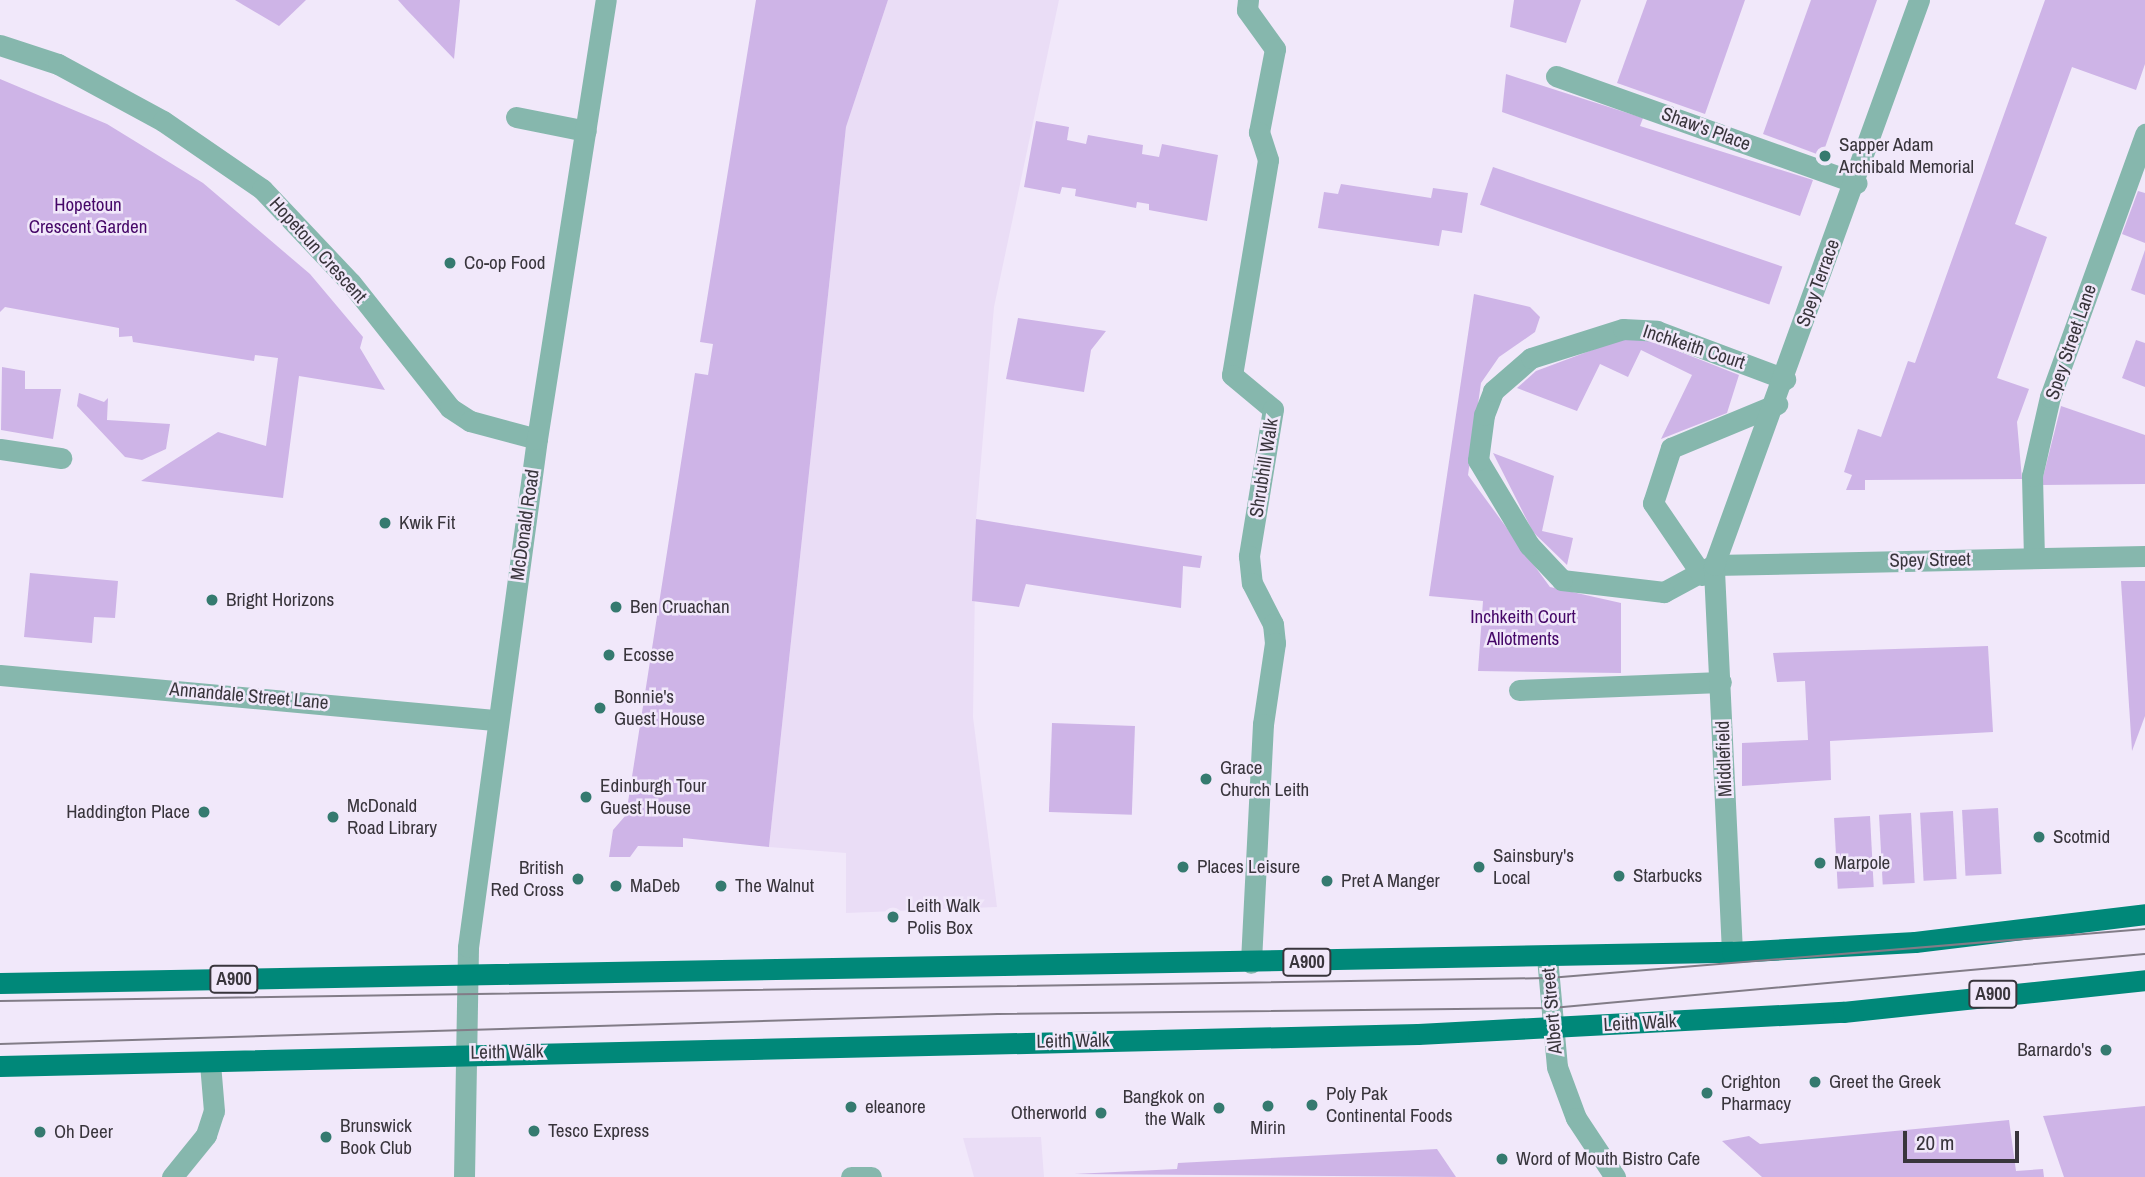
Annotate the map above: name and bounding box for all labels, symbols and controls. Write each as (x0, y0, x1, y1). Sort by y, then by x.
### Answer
street label: Shaw's Place (1658, 102, 1754, 156)
place label: Sapper Adam Archibald Memorial (1839, 134, 1974, 178)
marker: Sapper Adam Archibald Memorial (1817, 148, 1833, 164)
street label: Hopetoun Crescent (265, 192, 371, 308)
park label: Hopetoun Crescent Garden (29, 194, 147, 238)
street label: Spey Terrace (1792, 236, 1844, 330)
place label: Co-op Food (464, 252, 546, 274)
marker: Co-op Food (442, 255, 458, 271)
street label: Spey Street Lane (2041, 281, 2101, 403)
street label: Inchkeith Court (1640, 320, 1748, 374)
street label: Shrubhill Walk (1245, 417, 1283, 519)
street label: McDonald Road (506, 468, 544, 582)
place label: Kwik Fit (399, 512, 455, 534)
marker: Kwik Fit (377, 515, 393, 531)
street label: Spey Street (1889, 548, 1971, 572)
place label: Bright Horizons (226, 589, 334, 611)
marker: Bright Horizons (204, 592, 220, 608)
place label: Ben Cruachan (630, 596, 730, 618)
marker: Ben Cruachan (608, 599, 624, 615)
park label: Inchkeith Court Allotments (1470, 606, 1576, 650)
place label: Ecosse (623, 644, 674, 666)
marker: Ecosse (601, 647, 617, 663)
street label: Annandale Street Lane (169, 678, 329, 714)
place label: Bonnie's Guest House (614, 686, 705, 730)
marker: Bonnie's Guest House (592, 700, 608, 716)
street label: Middlefield (1711, 721, 1737, 797)
place label: Grace Church Leith (1220, 757, 1309, 801)
marker: Grace Church Leith (1198, 771, 1214, 787)
place label: Edinburgh Tour Guest House (600, 775, 707, 819)
marker: Edinburgh Tour Guest House (578, 789, 594, 805)
place label: McDonald Road Library (347, 795, 437, 839)
place label: Haddington Place (66, 801, 190, 823)
marker: Haddington Place (196, 804, 212, 820)
marker: McDonald Road Library (325, 809, 341, 825)
place label: Scotmid (2053, 826, 2110, 848)
marker: Scotmid (2031, 829, 2047, 845)
place label: Sainsbury's Local (1493, 845, 1574, 889)
place label: Marpole (1834, 852, 1890, 874)
marker: Marpole (1812, 855, 1828, 871)
place label: Places Leisure (1197, 856, 1300, 878)
place label: British Red Cross (490, 857, 564, 901)
marker: Places Leisure (1175, 859, 1191, 875)
marker: Sainsbury's Local (1471, 859, 1487, 875)
place label: Starbucks (1633, 865, 1702, 887)
marker: Starbucks (1611, 868, 1627, 884)
place label: Pret A Manger (1341, 870, 1441, 892)
marker: British Red Cross (570, 871, 586, 887)
marker: Pret A Manger (1319, 873, 1335, 889)
place label: MaDeb (630, 875, 680, 897)
place label: The Walnut (735, 875, 814, 897)
marker: MaDeb (608, 878, 624, 894)
marker: The Walnut (713, 878, 729, 894)
place label: Leith Walk Polis Box (907, 895, 980, 939)
marker: Leith Walk Polis Box (885, 909, 901, 925)
road number: A900 (1281, 947, 1333, 976)
road number: A900 (208, 964, 260, 994)
street label: Albert Street (1537, 967, 1567, 1055)
road number: A900 (1967, 979, 2019, 1009)
street label: Leith Walk (1603, 1010, 1677, 1036)
street label: Leith Walk (1036, 1029, 1110, 1053)
place label: Barnardo's (2017, 1039, 2092, 1061)
street label: Leith Walk (470, 1040, 544, 1064)
marker: Barnardo's (2098, 1042, 2114, 1058)
place label: Crighton Pharmacy (1721, 1071, 1791, 1115)
place label: Greet the Greek (1829, 1071, 1941, 1093)
marker: Greet the Greek (1807, 1074, 1823, 1090)
place label: Poly Pak Continental Foods (1326, 1083, 1453, 1127)
marker: Crighton Pharmacy (1699, 1085, 1715, 1101)
place label: Bangkok on the Walk (1123, 1086, 1205, 1130)
place label: eleanore (865, 1096, 926, 1118)
marker: Poly Pak Continental Foods (1304, 1097, 1320, 1113)
marker: Mirin (1260, 1098, 1276, 1114)
marker: eleanore (843, 1099, 859, 1115)
marker: Bangkok on the Walk (1211, 1100, 1227, 1116)
place label: Otherworld (1011, 1102, 1087, 1124)
marker: Otherworld (1093, 1105, 1109, 1121)
place label: Brunswick Book Club (340, 1115, 412, 1159)
place label: Mirin (1250, 1117, 1286, 1139)
scale bar (1907, 1118, 2022, 1162)
place label: Tesco Express (548, 1120, 649, 1142)
place label: Oh Deer (54, 1121, 113, 1143)
marker: Tesco Express (526, 1123, 542, 1139)
marker: Oh Deer (32, 1124, 48, 1140)
text: 20 m (1916, 1128, 1954, 1157)
marker: Brunswick Book Club (318, 1129, 334, 1145)
place label: Word of Mouth Bistro Cafe (1516, 1148, 1700, 1170)
marker: Word of Mouth Bistro Cafe (1494, 1151, 1510, 1167)

